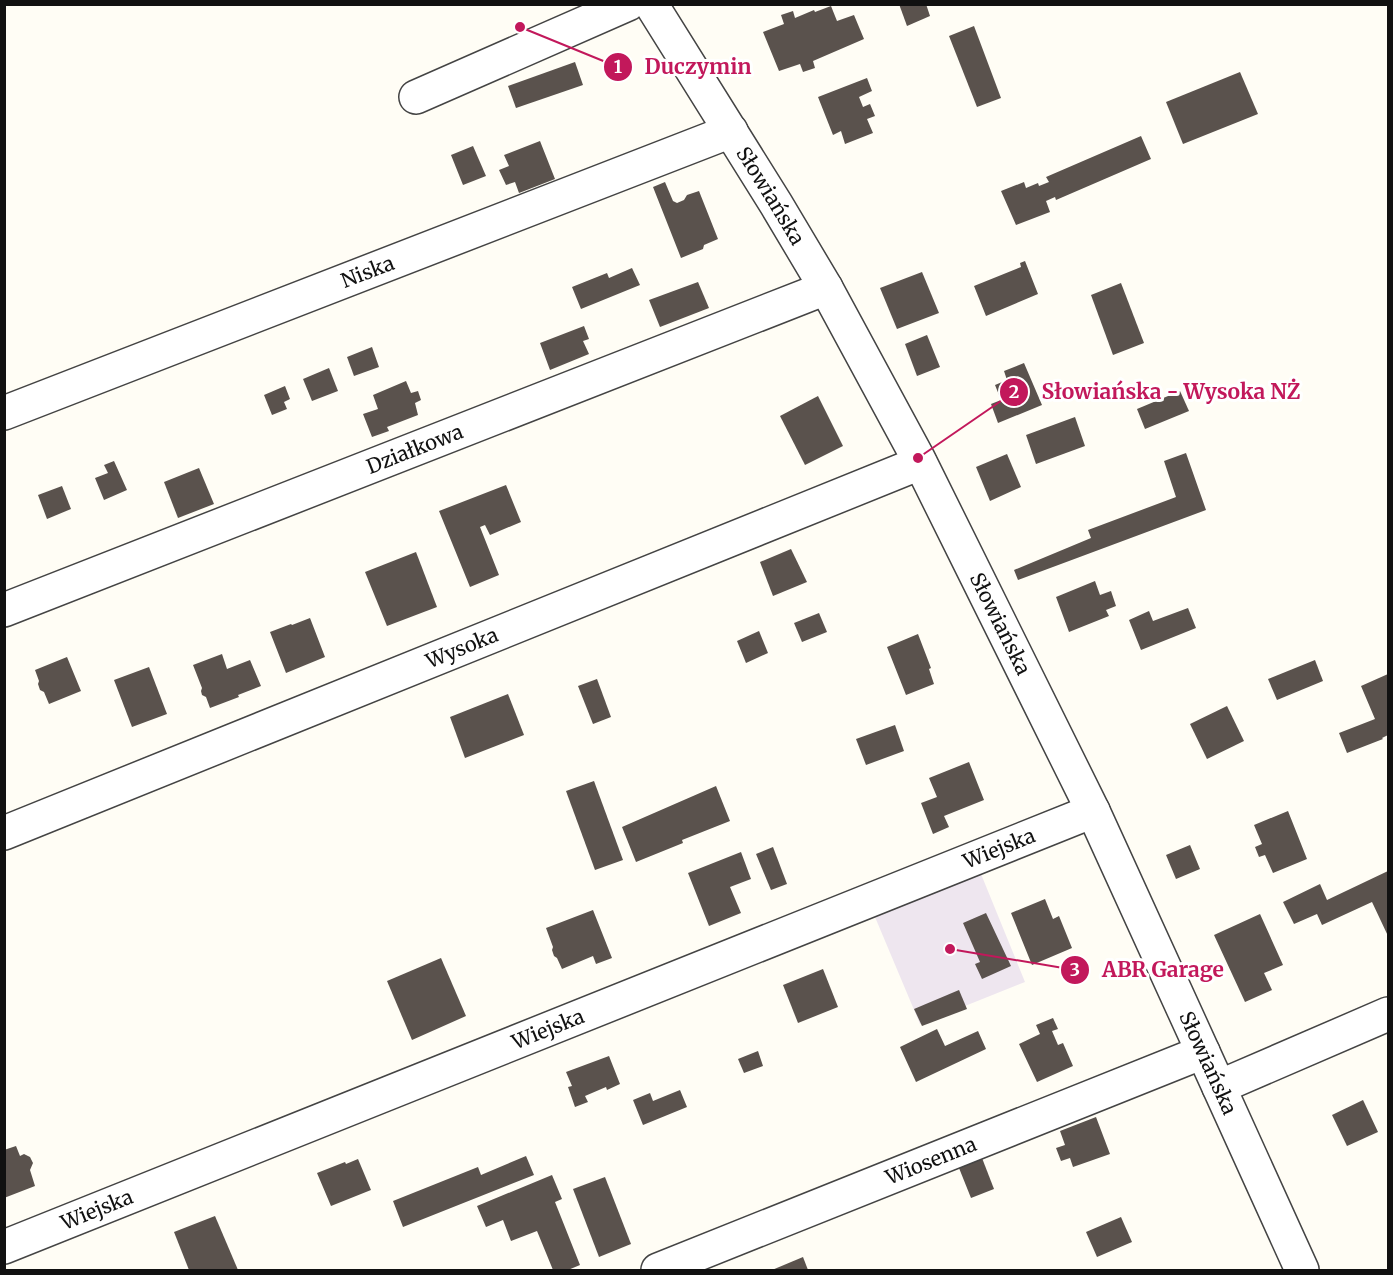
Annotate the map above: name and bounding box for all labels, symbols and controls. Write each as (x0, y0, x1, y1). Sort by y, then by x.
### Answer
callout: Duczymin (603, 47, 764, 86)
text: Duczymin (644, 53, 752, 80)
text: 1 (614, 55, 622, 78)
street label: Słowiańska (731, 142, 811, 249)
street label: Niska (337, 250, 398, 293)
callout: Słowiańska - Wysoka NŻ (999, 373, 1312, 412)
text: Słowiańska - Wysoka NŻ (1041, 378, 1301, 405)
text: 2 (1009, 380, 1019, 403)
street label: Działkowa (363, 418, 466, 479)
street label: Słowiańska (965, 568, 1037, 679)
street label: Wysoka (421, 622, 502, 674)
street label: Wiejska (958, 822, 1039, 874)
callout: ABR Garage (1060, 950, 1236, 989)
text: ABR Garage (1101, 956, 1224, 983)
text: 3 (1070, 958, 1080, 981)
street label: Wiejska (507, 1003, 588, 1055)
street label: Słowiańska (1174, 1007, 1243, 1119)
street label: Wiosenna (881, 1131, 980, 1190)
street label: Wiejska (56, 1184, 137, 1235)

